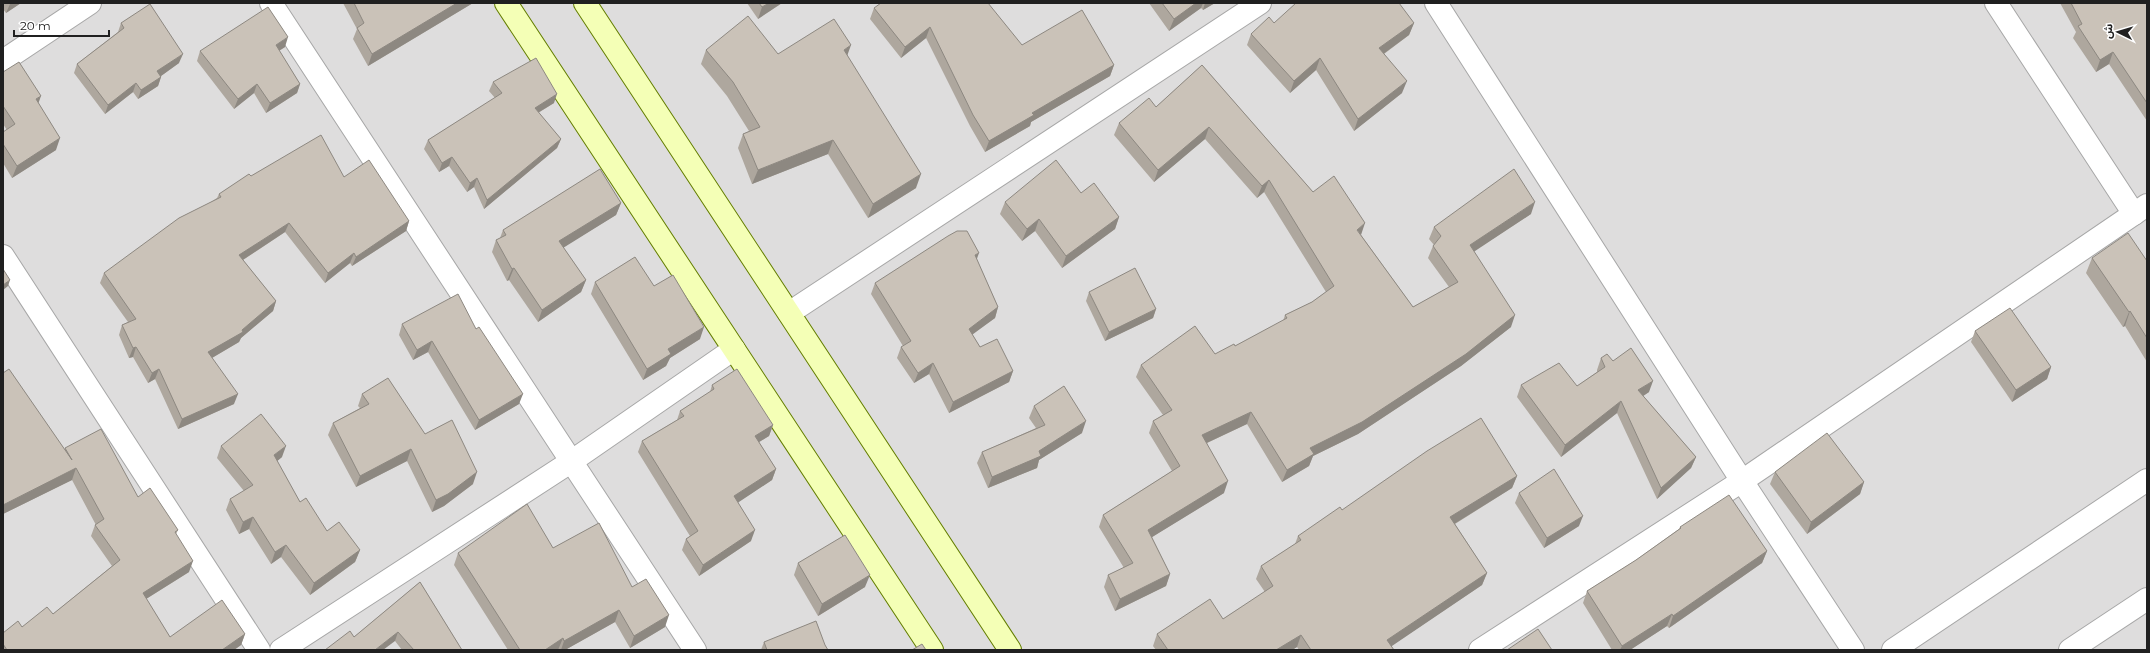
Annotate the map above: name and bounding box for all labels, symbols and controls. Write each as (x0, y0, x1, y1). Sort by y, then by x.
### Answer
scale bar (14, 12, 109, 38)
north arrow (2098, 12, 2138, 52)
text: 20 m (20, 18, 51, 33)
text: ش (2100, 23, 2116, 39)

